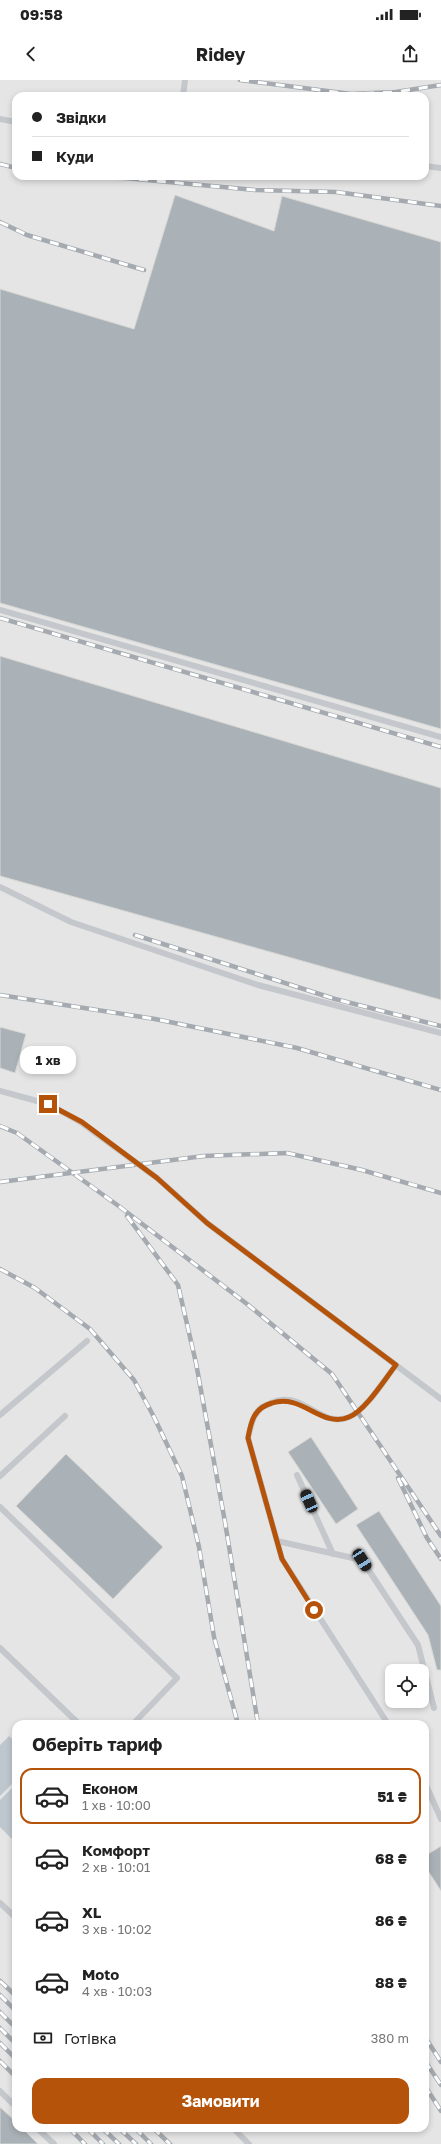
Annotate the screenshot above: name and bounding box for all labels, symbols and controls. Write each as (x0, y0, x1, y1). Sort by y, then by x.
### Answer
text: 09:58 (20, 5, 63, 23)
icon: back (20, 43, 42, 65)
text: Ridey (196, 43, 245, 65)
icon: share (399, 43, 421, 65)
text: Звідки (56, 108, 106, 126)
text: Куди (56, 147, 94, 165)
callout: 1 хв (20, 1046, 76, 1074)
text: 1 хв (35, 1052, 61, 1068)
route end (39, 1095, 57, 1113)
car (299, 1488, 319, 1514)
car (350, 1547, 374, 1573)
route start (305, 1601, 323, 1619)
map controls (385, 1664, 429, 1708)
button: locate (385, 1664, 429, 1708)
text: Оберіть тариф (32, 1733, 162, 1755)
icon: car (34, 1778, 70, 1814)
text: Економ (82, 1779, 138, 1797)
text: 51 ₴ (377, 1787, 407, 1805)
text: 1 хв · 10:00 (82, 1797, 151, 1813)
icon: car (34, 1840, 70, 1876)
text: Комфорт (82, 1841, 150, 1859)
text: 68 ₴ (375, 1849, 407, 1867)
text: 2 хв · 10:01 (82, 1859, 150, 1875)
icon: car (34, 1902, 70, 1938)
text: XL (82, 1903, 101, 1921)
text: 86 ₴ (375, 1911, 407, 1929)
text: 3 хв · 10:02 (82, 1921, 152, 1937)
icon: car (34, 1964, 70, 2000)
text: Moto (82, 1965, 119, 1983)
text: 88 ₴ (375, 1973, 407, 1991)
text: 4 хв · 10:03 (82, 1983, 152, 1999)
icon: cash (32, 2027, 54, 2049)
text: Готівка (64, 2029, 116, 2047)
text: 380 m (371, 2030, 409, 2046)
button: Замовити (32, 2078, 409, 2124)

